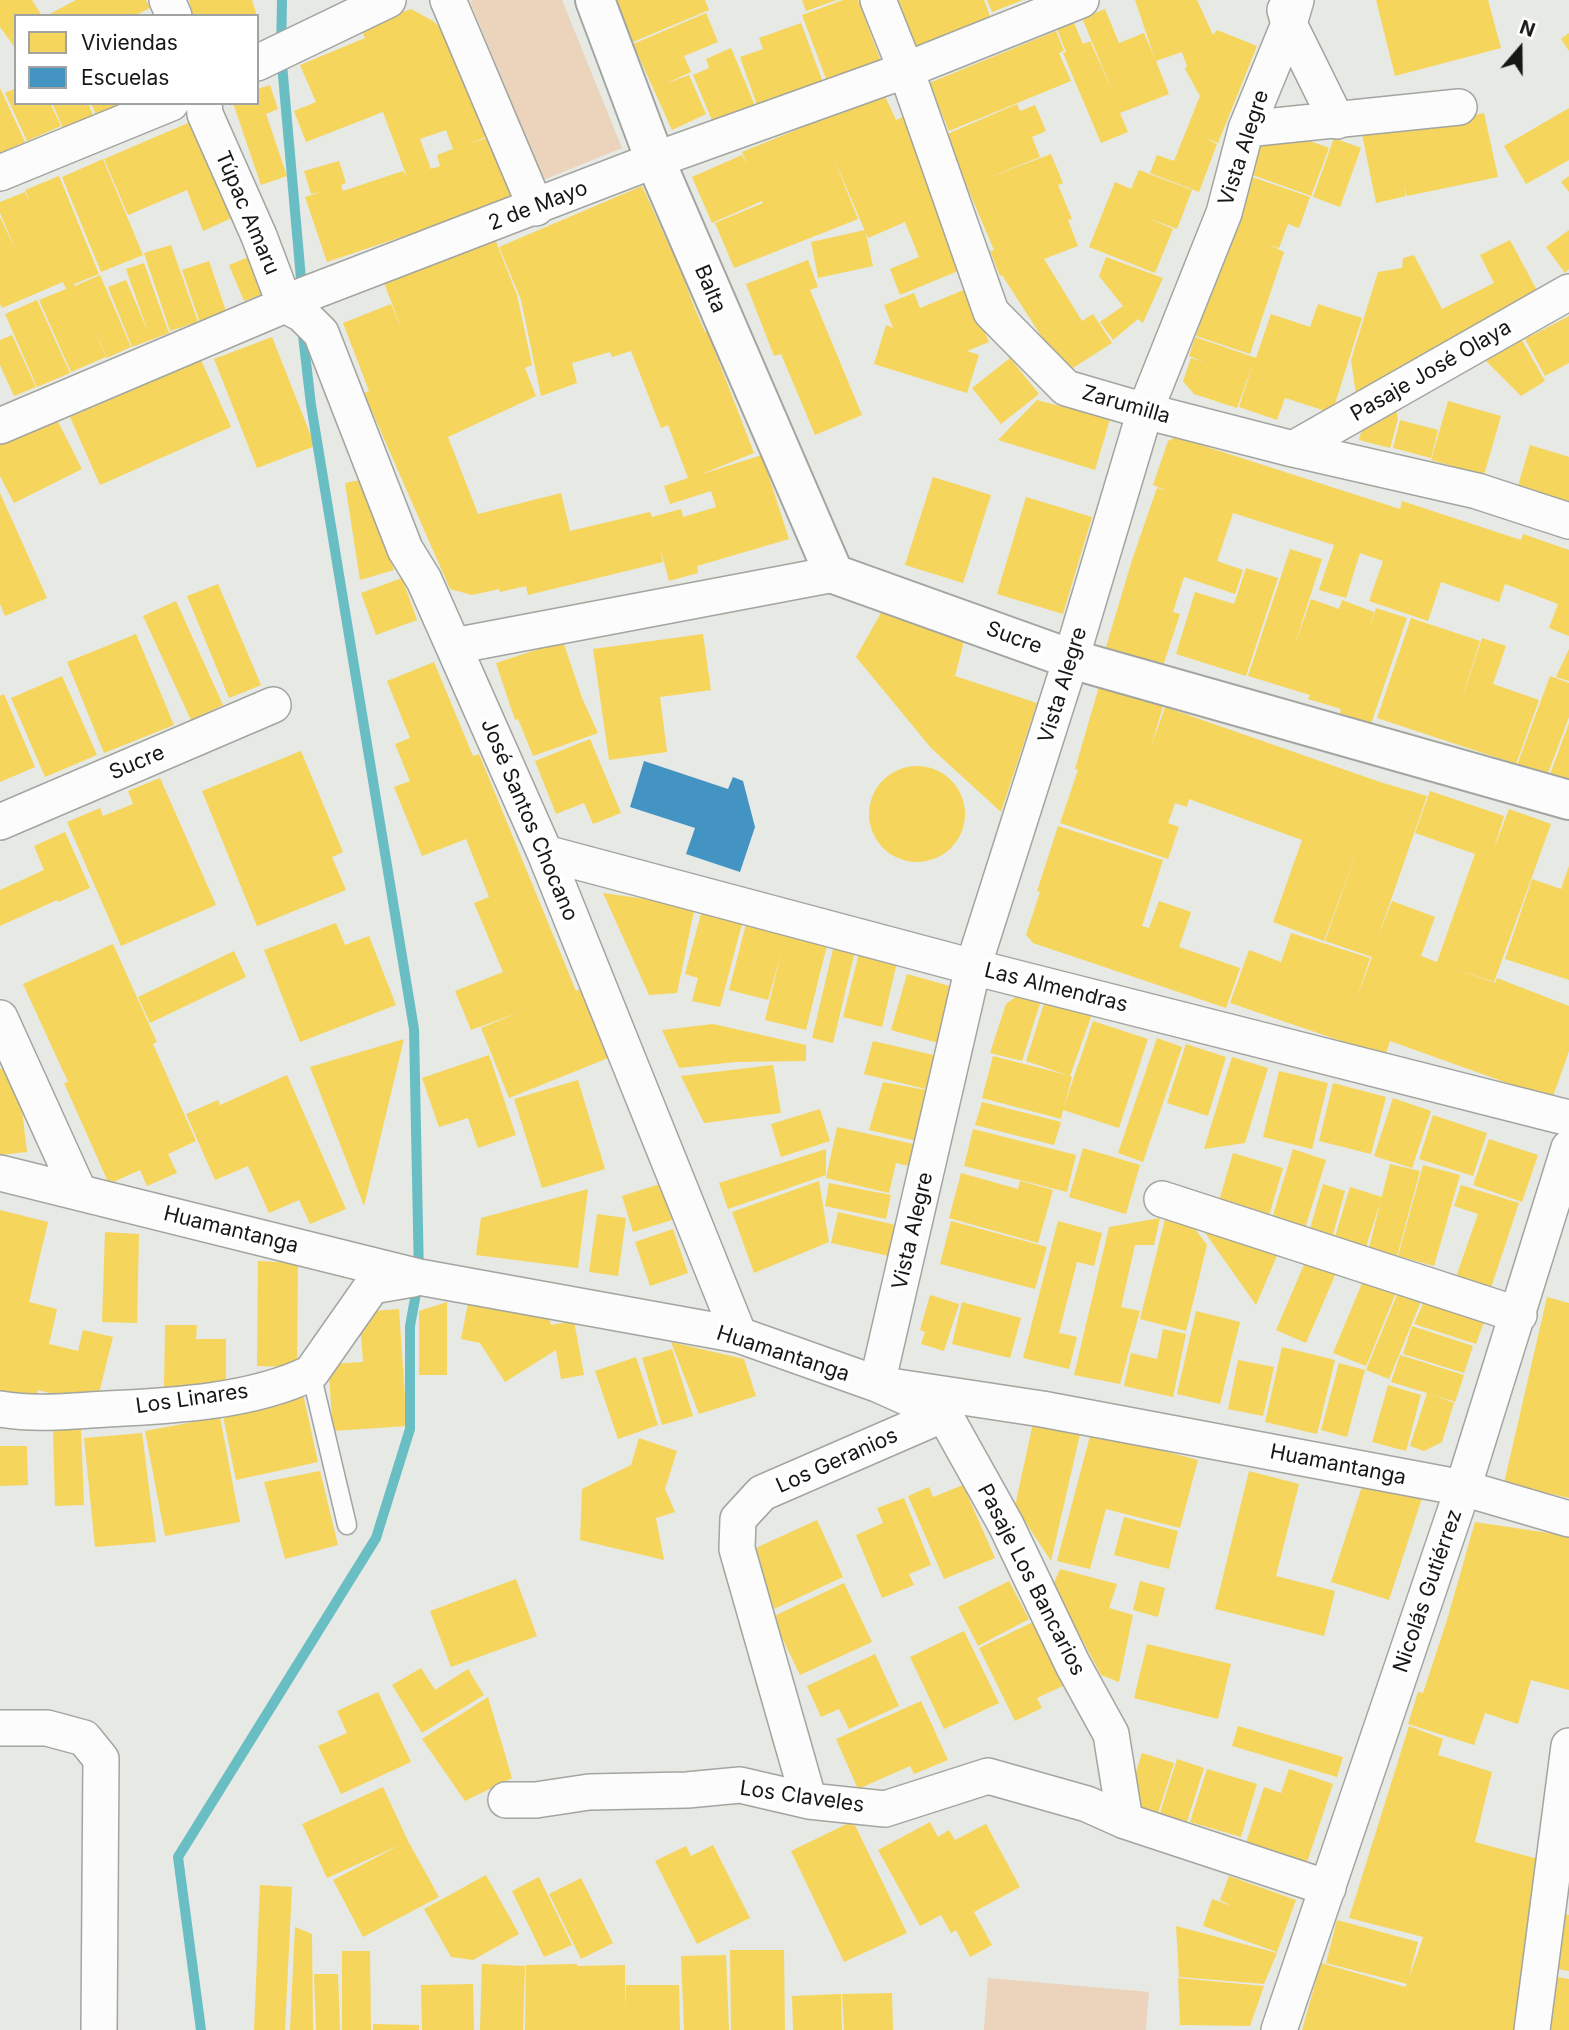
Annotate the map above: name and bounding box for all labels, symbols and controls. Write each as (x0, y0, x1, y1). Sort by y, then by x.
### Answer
legend (14, 14, 259, 105)
north arrow (1485, 14, 1555, 84)
text: N (1517, 16, 1538, 42)
text: Viviendas (81, 30, 178, 55)
text: Escuelas (81, 65, 169, 90)
street label: Vista Alegre (1214, 87, 1274, 209)
street label: Túpac Amaru (210, 147, 284, 279)
street label: 2 de Mayo (485, 176, 591, 236)
street label: Balta (689, 261, 731, 317)
street label: Pasaje José Olaya (1346, 315, 1516, 427)
street label: Zarumilla (1079, 380, 1173, 430)
street label: Sucre (983, 616, 1045, 660)
street label: Vista Alegre (1033, 624, 1093, 746)
street label: José Santos Chocano (475, 715, 583, 925)
street label: Sucre (106, 740, 168, 786)
street label: Las Almendras (982, 958, 1130, 1018)
street label: Vista Alegre (887, 1170, 939, 1292)
street label: Huamantanga (161, 1201, 301, 1259)
street label: Huamantanga (713, 1321, 853, 1387)
street label: Los Linares (134, 1379, 250, 1419)
street label: Los Geranios (772, 1423, 902, 1499)
street label: Huamantanga (1268, 1439, 1408, 1491)
street label: Pasaje Los Bancarios (972, 1480, 1090, 1680)
street label: Nicolás Gutiérrez (1388, 1506, 1468, 1676)
street label: Los Claveles (738, 1776, 866, 1818)

